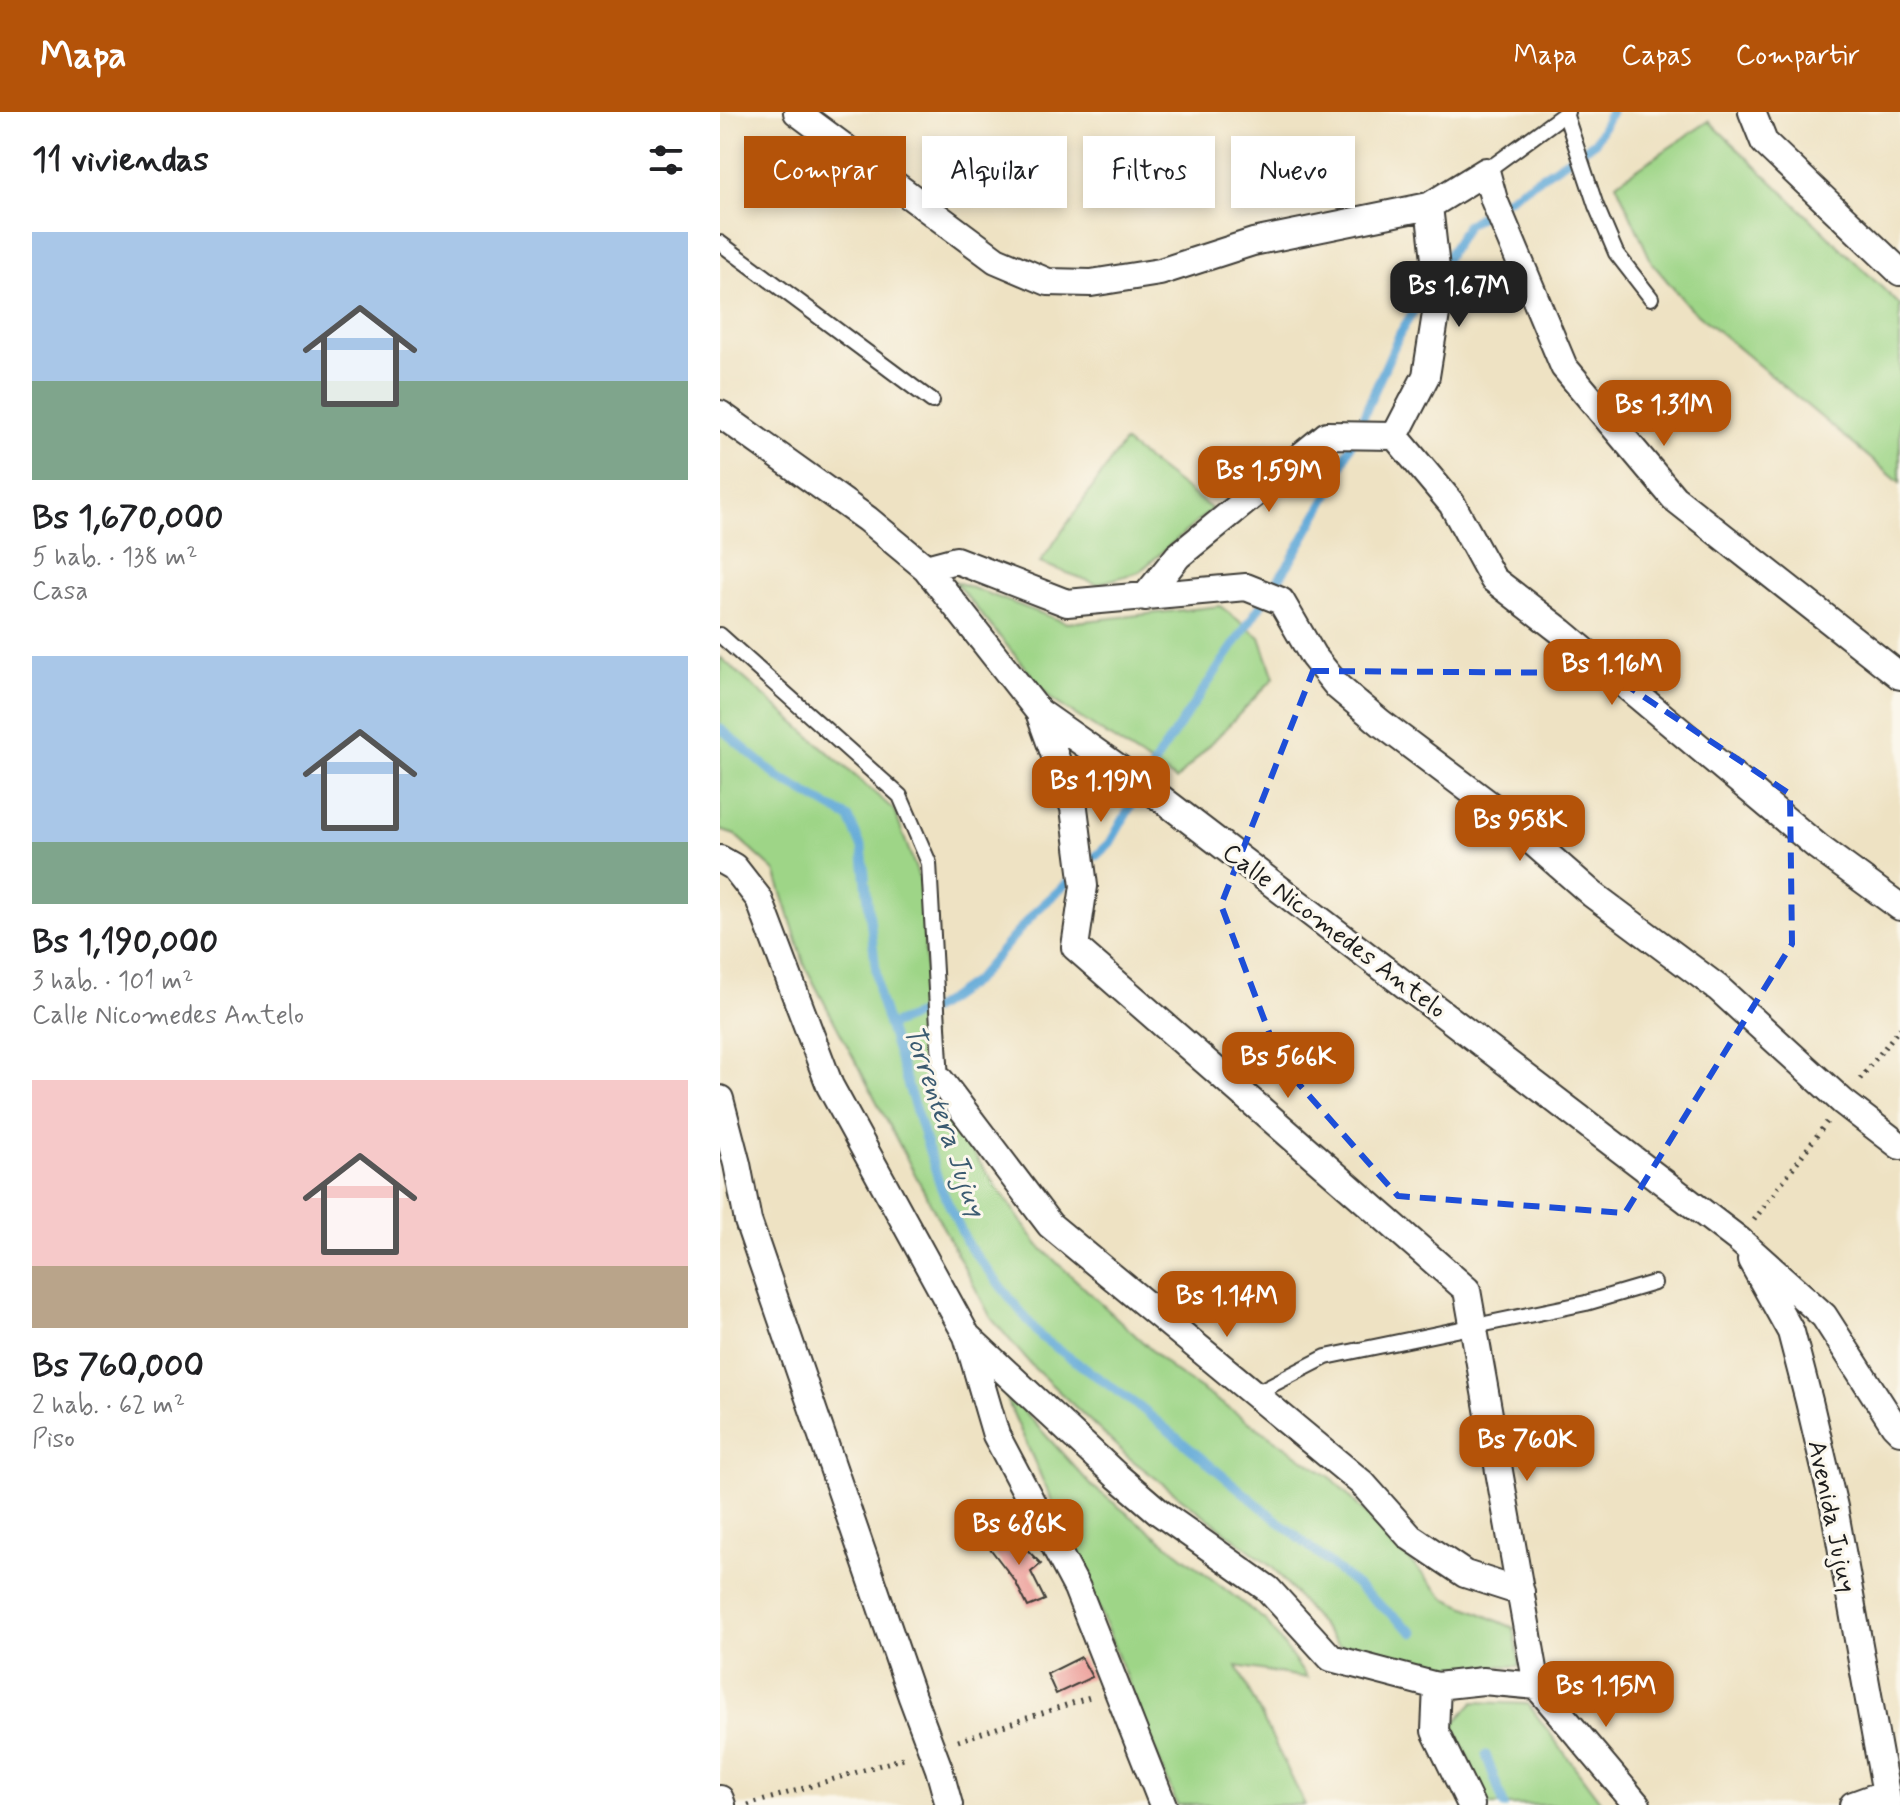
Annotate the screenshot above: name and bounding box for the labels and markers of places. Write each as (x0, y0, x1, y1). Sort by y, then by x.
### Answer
pin: Bs 1.67M (1376, 261, 1542, 329)
pin: Bs 1.31M (1581, 380, 1747, 448)
pin: Bs 1.59M (1186, 446, 1352, 514)
pin: Bs 1.16M (1529, 639, 1695, 707)
pin: Bs 1.19M (1018, 756, 1184, 824)
pin: Bs 958K (1446, 795, 1594, 863)
pin: Bs 566K (1214, 1032, 1362, 1100)
pin: Bs 1.14M (1144, 1271, 1310, 1339)
pin: Bs 760K (1453, 1415, 1601, 1483)
pin: Bs 686K (945, 1499, 1093, 1567)
pin: Bs 1.15M (1523, 1661, 1689, 1729)

